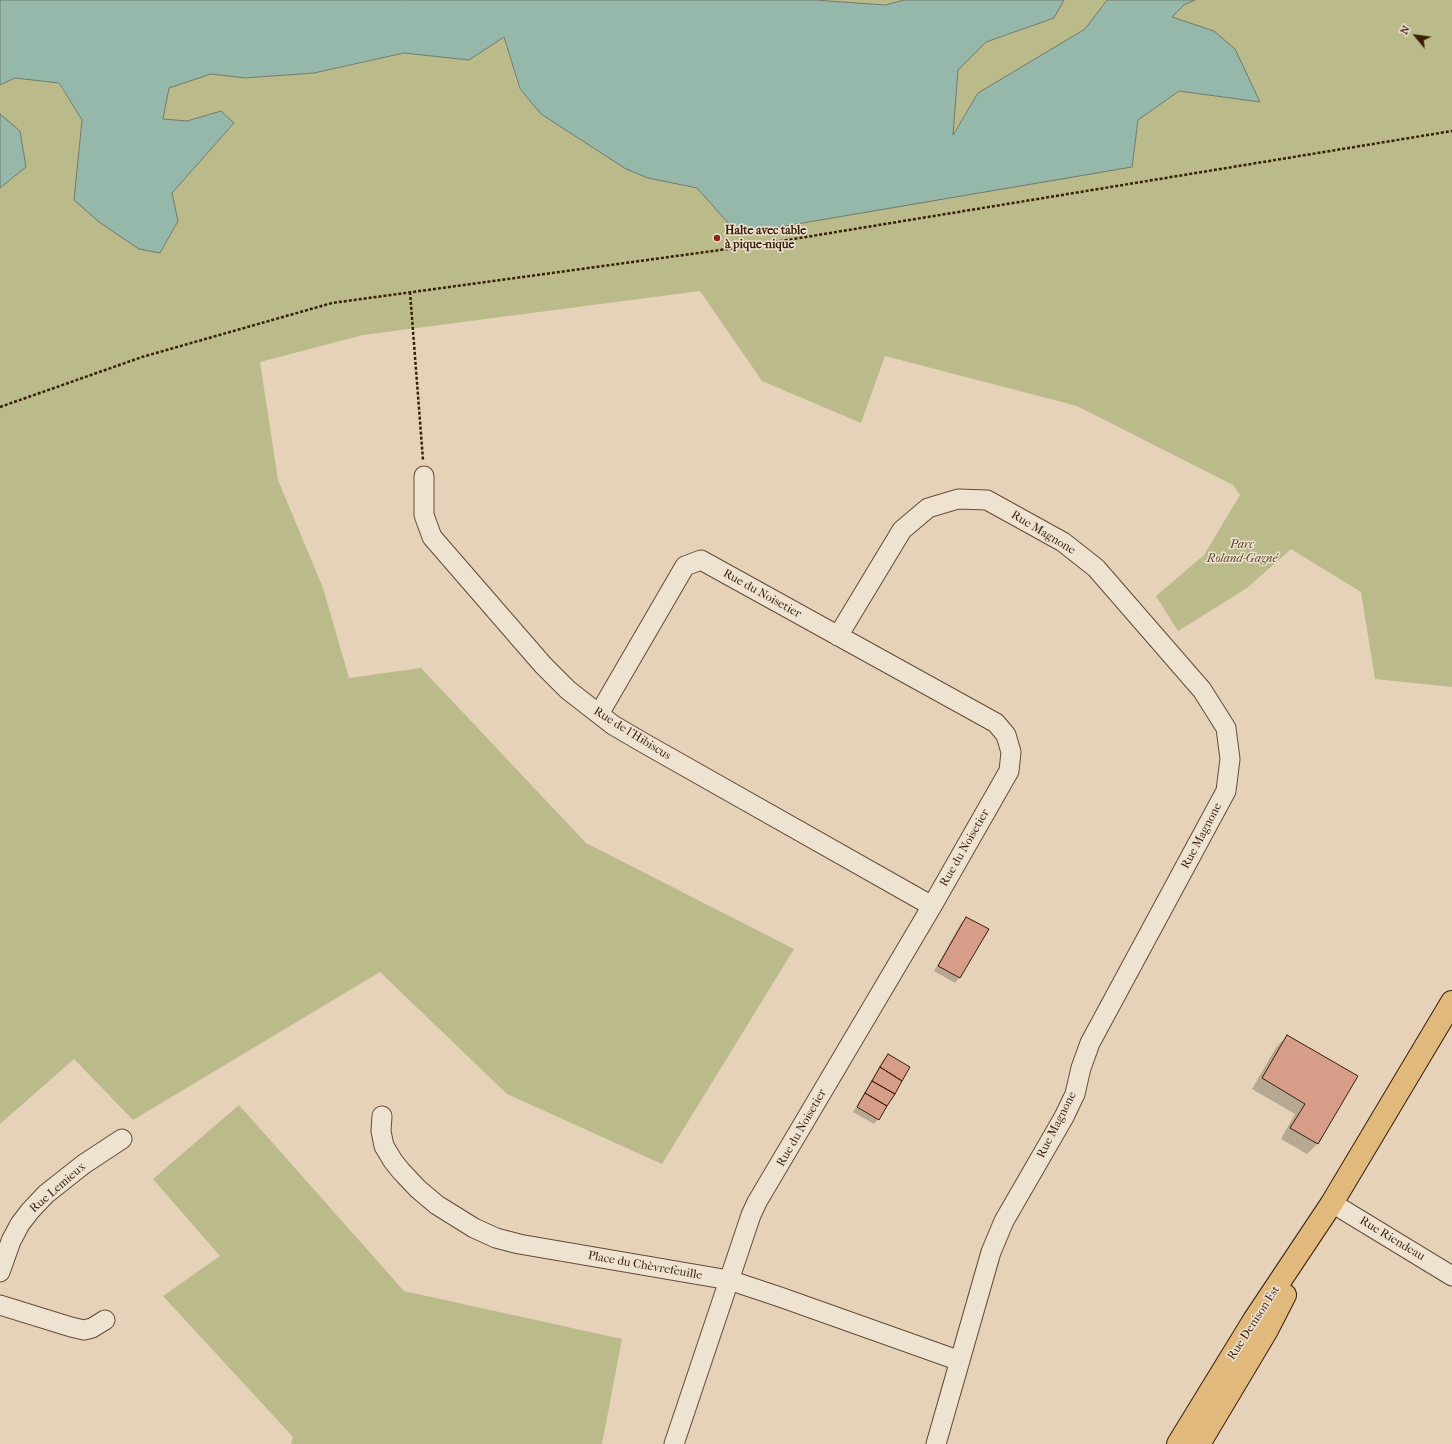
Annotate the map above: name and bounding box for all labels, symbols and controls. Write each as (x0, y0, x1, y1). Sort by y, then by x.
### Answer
north arrow (1396, 16, 1436, 56)
text: N (1397, 23, 1413, 37)
place label: Halte avec table à pique-nique (725, 224, 806, 252)
marker: Halte avec table à pique-nique (712, 233, 722, 243)
street label: Rue Magnone (1008, 508, 1078, 558)
park label: Parc Roland-Gagné (1207, 538, 1277, 566)
street label: Rue du Noisetier (720, 567, 804, 621)
street label: Rue de l'Hibiscus (591, 704, 673, 764)
street label: Rue Magnone (1179, 801, 1225, 871)
street label: Rue du Noisetier (937, 807, 993, 889)
street label: Rue du Noisetier (774, 1087, 830, 1169)
street label: Rue Magnone (1034, 1089, 1080, 1161)
street label: Rue Lemieux (27, 1160, 89, 1216)
street label: Rue Riendeau (1357, 1214, 1427, 1264)
street label: Place du Chèvrefeuille (587, 1249, 703, 1283)
street label: Rue Denison Est (1225, 1283, 1283, 1363)

